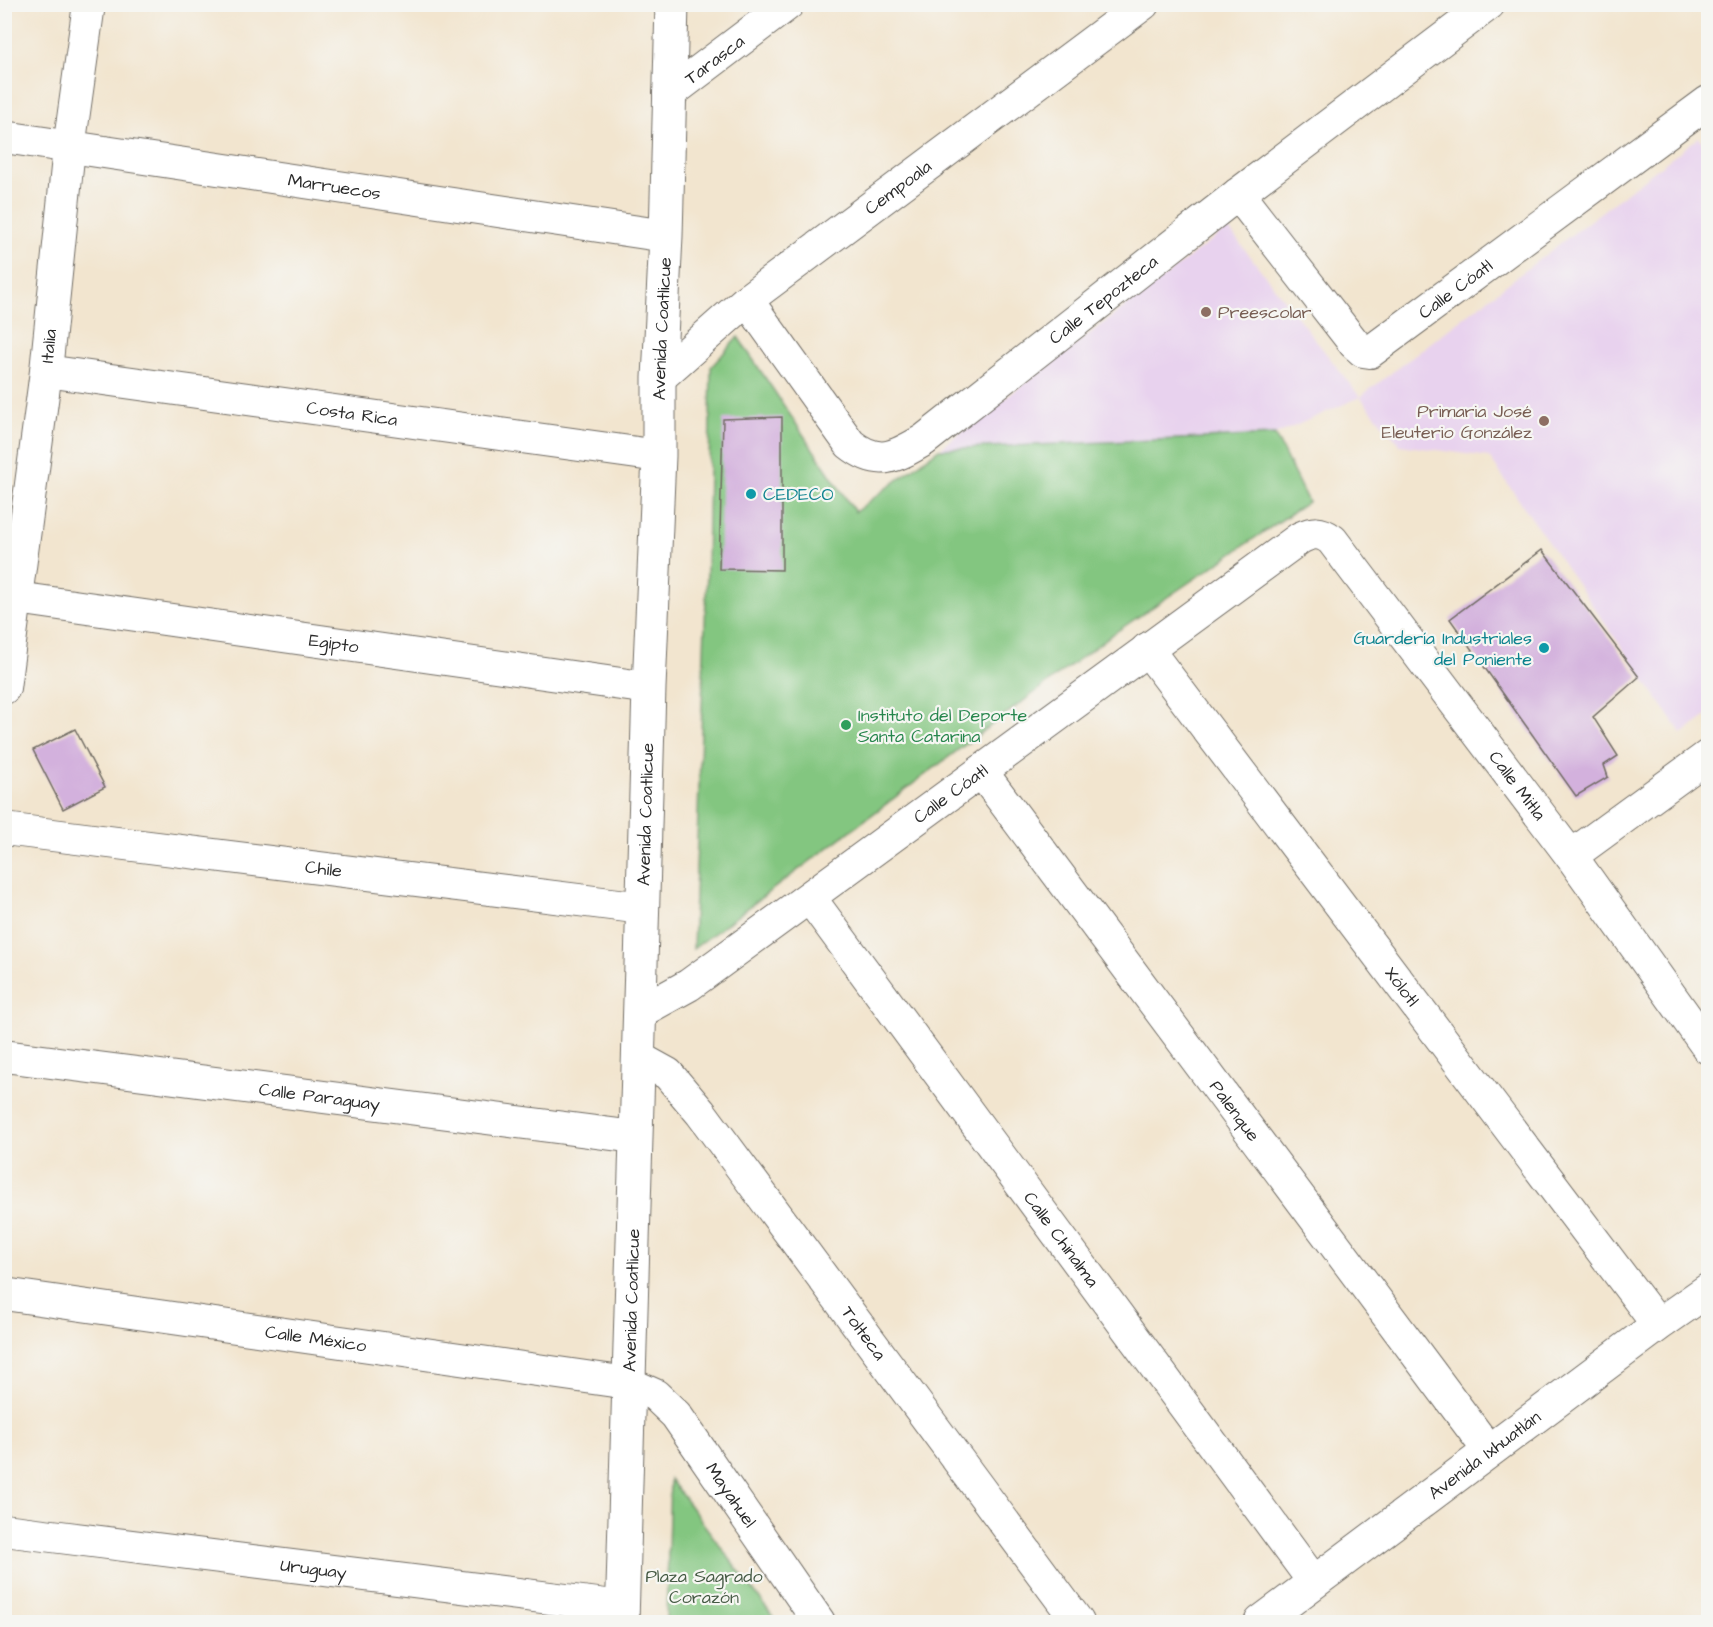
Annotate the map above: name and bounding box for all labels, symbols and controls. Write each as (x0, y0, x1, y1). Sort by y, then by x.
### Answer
street label: Tarasca (679, 29, 750, 90)
street label: Cempoala (859, 154, 937, 221)
street label: Marruecos (286, 167, 382, 206)
street label: Calle Tepozteca (1043, 249, 1163, 350)
street label: Calle Cóatl (1413, 253, 1498, 325)
street label: Avenida Coatlicue (646, 256, 677, 400)
place label: Preescolar (1218, 300, 1311, 325)
marker: Preescolar (1199, 305, 1213, 319)
street label: Italia (34, 328, 63, 364)
street label: Costa Rica (305, 395, 399, 432)
place label: Primaria José Eleuterio González (1381, 399, 1532, 445)
marker: Primaria José Eleuterio González (1537, 414, 1551, 428)
place label: CEDECO (763, 482, 834, 507)
marker: CEDECO (744, 487, 758, 501)
place label: Guardería Industriales del Poniente (1353, 626, 1532, 672)
street label: Egipto (307, 627, 360, 659)
marker: Guardería Industriales del Poniente (1537, 641, 1551, 655)
place label: Instituto del Deporte Santa Catarina (858, 703, 1028, 749)
marker: Instituto del Deporte Santa Catarina (839, 718, 853, 732)
street label: Avenida Coatlicue (631, 742, 660, 886)
street label: Calle Mitla (1483, 745, 1552, 825)
street label: Calle Cóatl (908, 758, 993, 829)
street label: Chile (304, 854, 344, 883)
street label: Xólotl (1379, 961, 1425, 1012)
street label: Palenque (1204, 1075, 1266, 1147)
street label: Calle Paraguay (257, 1076, 382, 1118)
street label: Calle Chinalma (1018, 1186, 1105, 1292)
street label: Avenida Coatlicue (617, 1228, 646, 1372)
street label: Tolteca (836, 1301, 892, 1365)
street label: Calle México (264, 1319, 368, 1358)
street label: Avenida Ixhuatlán (1423, 1405, 1546, 1505)
street label: Mayahuel (700, 1457, 763, 1533)
street label: Uruguay (279, 1552, 348, 1586)
park label: Plaza Sagrado Corazón (645, 1564, 763, 1610)

